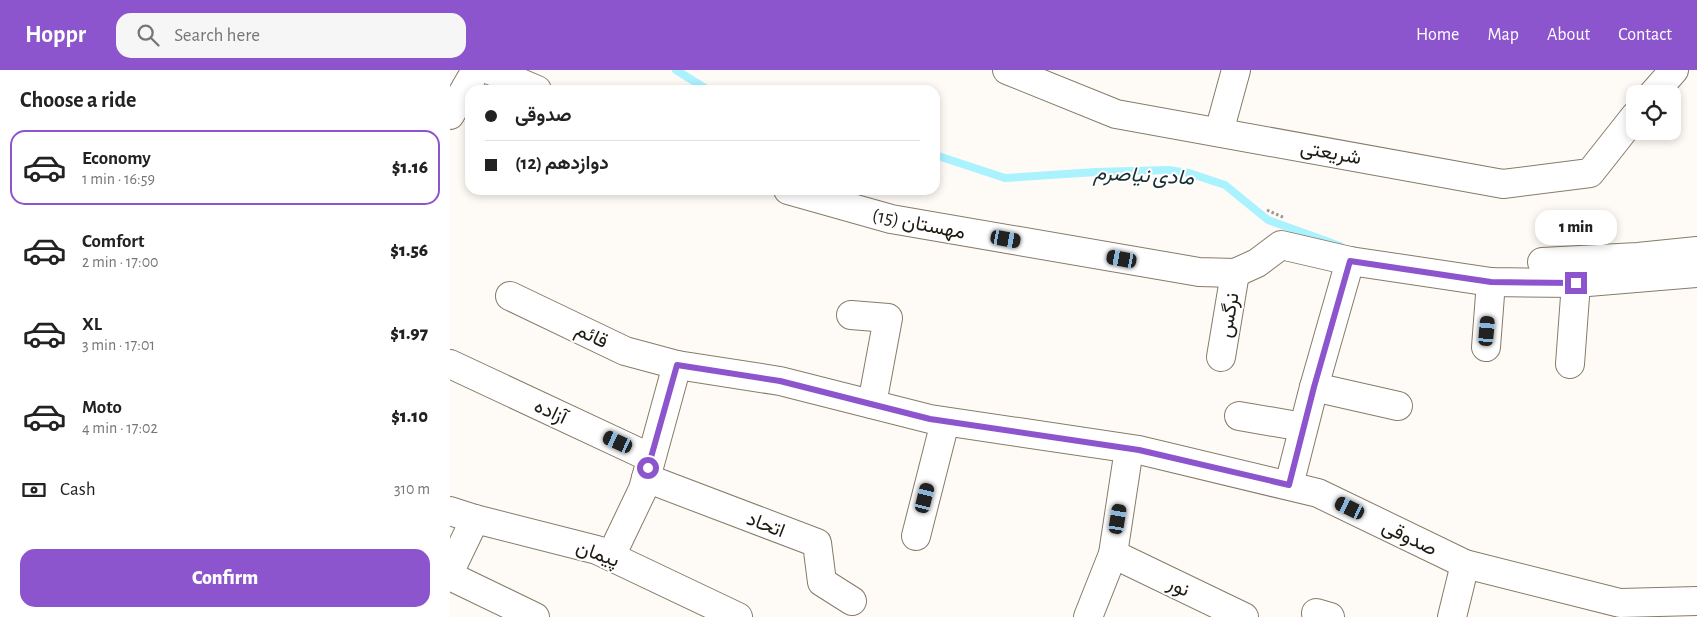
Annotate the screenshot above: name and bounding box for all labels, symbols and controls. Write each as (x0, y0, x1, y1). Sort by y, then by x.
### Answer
search box (116, 13, 466, 58)
icon: search (134, 21, 162, 49)
text: Hoppr (25, 23, 86, 47)
text: Search here (174, 26, 260, 45)
text: Home (1416, 26, 1459, 44)
text: Map (1487, 26, 1519, 44)
text: About (1547, 26, 1590, 44)
text: Contact (1618, 26, 1672, 44)
map controls (1626, 85, 1681, 140)
button: locate (1626, 85, 1681, 140)
text: Choose a ride (20, 89, 136, 111)
text: صدوقی (515, 106, 572, 125)
street label: شریعتی (1299, 138, 1363, 170)
icon: car (22, 145, 67, 190)
text: Economy (82, 149, 151, 168)
text: دوازدهم (12) (515, 154, 609, 173)
text: $1.16 (392, 158, 428, 177)
water label: مادی نیاصرم (1092, 162, 1195, 192)
text: 1 min · 16:59 (82, 171, 155, 187)
street label: مهستان (15) (870, 205, 967, 245)
callout: 1 min (1535, 210, 1617, 246)
text: 1 min (1559, 219, 1593, 235)
icon: car (22, 228, 67, 273)
car (989, 229, 1022, 249)
text: Comfort (82, 232, 144, 251)
text: $1.56 (390, 241, 428, 260)
car (1105, 249, 1138, 269)
text: 2 min · 17:00 (82, 254, 159, 270)
route end (1565, 272, 1587, 294)
street label: نرگس (1215, 291, 1245, 340)
icon: car (22, 311, 67, 356)
text: XL (82, 315, 102, 334)
car (1478, 315, 1495, 347)
street label: قائم (571, 320, 611, 354)
text: $1.97 (390, 324, 428, 343)
text: 3 min · 17:01 (82, 337, 155, 353)
icon: car (22, 394, 67, 439)
street label: آزاده (530, 395, 572, 430)
text: Moto (82, 398, 122, 417)
text: $1.10 (391, 407, 428, 426)
text: 4 min · 17:02 (82, 420, 158, 436)
car (601, 429, 634, 455)
route start (637, 457, 659, 479)
icon: cash (20, 476, 48, 504)
text: Cash (60, 480, 96, 499)
text: 310 m (394, 481, 430, 497)
car (914, 482, 935, 514)
car (1333, 495, 1366, 521)
car (1108, 503, 1127, 535)
street label: اتحاد (744, 509, 788, 541)
street label: صدوقی (1378, 516, 1440, 561)
street label: پیمان (572, 537, 622, 574)
button: Confirm (20, 549, 430, 607)
street label: نور (1163, 573, 1193, 602)

